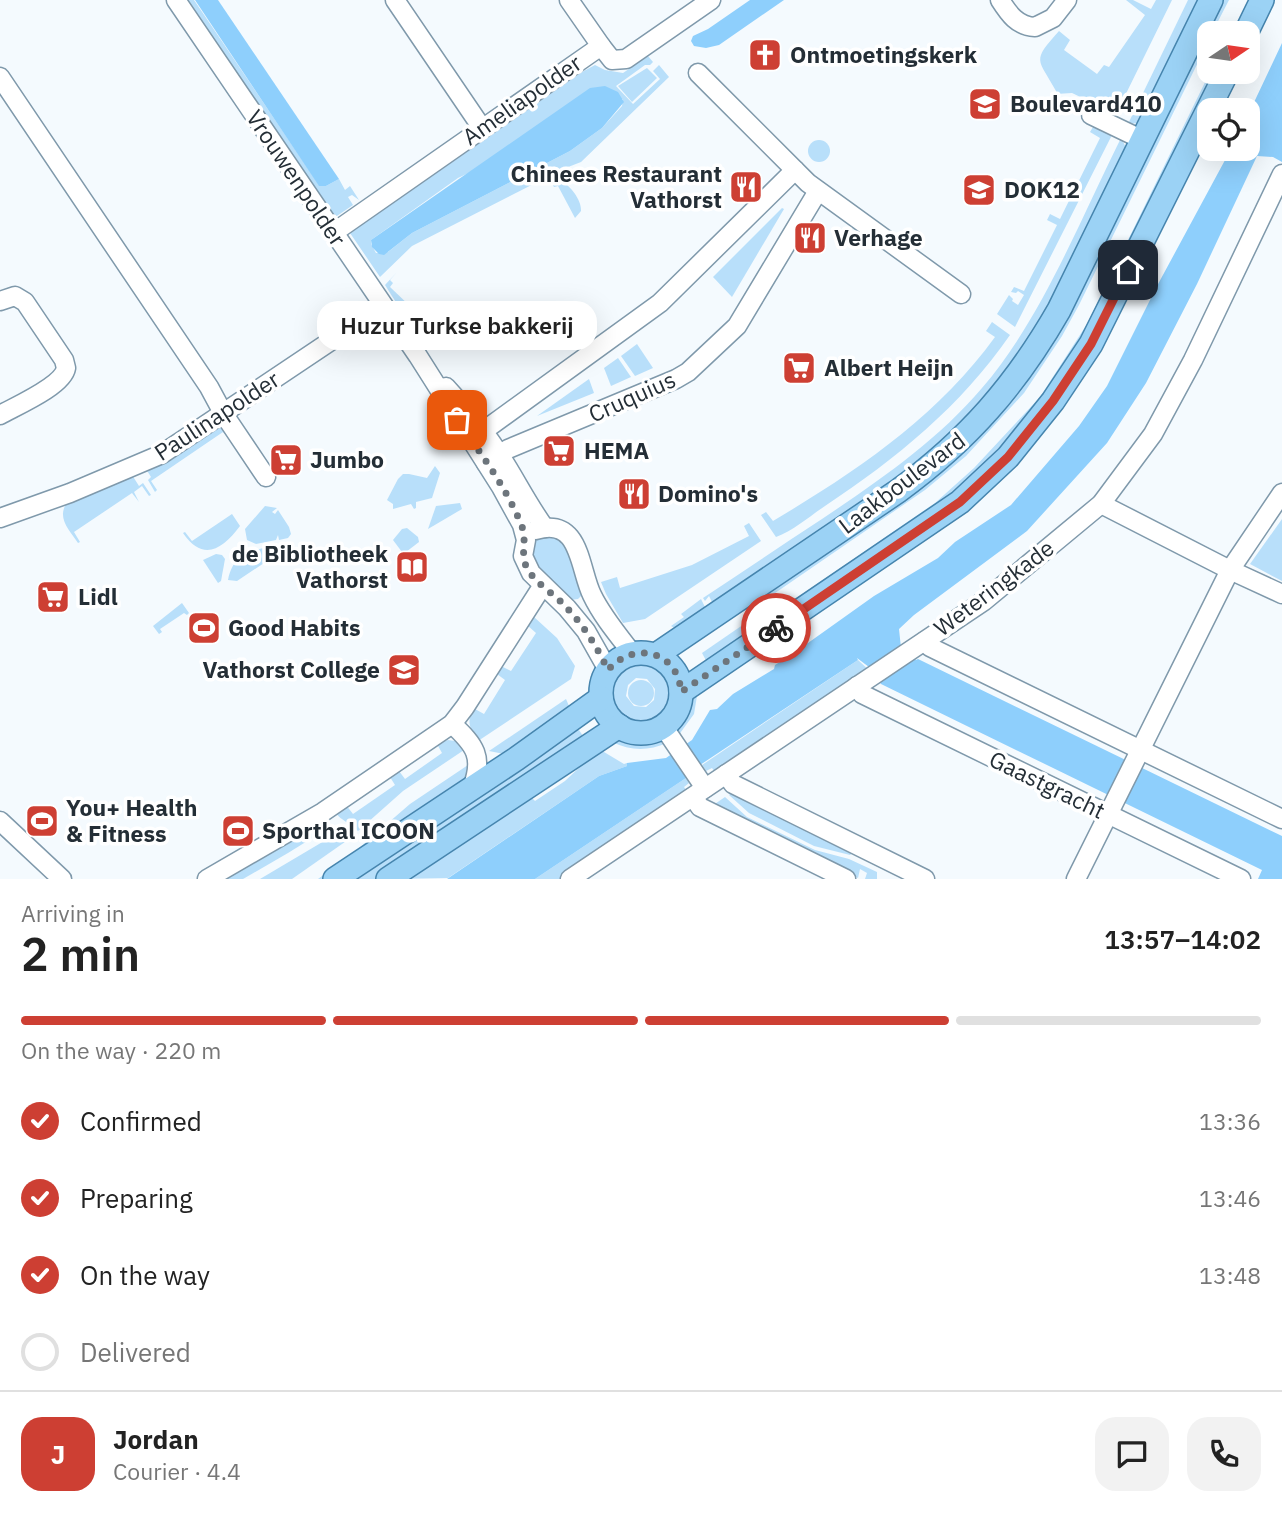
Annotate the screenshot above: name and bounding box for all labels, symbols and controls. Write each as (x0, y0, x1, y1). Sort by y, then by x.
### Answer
north arrow (1197, 21, 1260, 84)
map controls (1197, 21, 1260, 161)
church icon: Ontmoetingskerk (746, 36, 784, 74)
place label: Ontmoetingskerk (790, 39, 978, 69)
street label: Ameliapolder (456, 47, 587, 151)
school or university icon: Boulevard410 (966, 85, 1004, 123)
place label: Boulevard410 (1010, 88, 1162, 118)
button: locate (1197, 98, 1260, 161)
street label: Vrouwenpolder (240, 104, 354, 252)
place label: Chinees Restaurant Vathorst (510, 158, 722, 214)
restaurant icon: Chinees Restaurant Vathorst (727, 168, 765, 206)
school or university icon: DOK12 (960, 171, 998, 209)
place label: DOK12 (1004, 174, 1080, 204)
restaurant icon: Verhage (791, 219, 829, 257)
place label: Verhage (834, 222, 923, 252)
pin (1098, 240, 1158, 300)
icon: home (1109, 251, 1147, 289)
callout: Huzur Turkse bakkerij (317, 301, 597, 350)
text: Huzur Turkse bakkerij (340, 310, 574, 340)
supermarket icon: Albert Heijn (780, 349, 818, 387)
place label: Albert Heijn (824, 352, 954, 382)
street label: Paulinapolder (148, 363, 285, 467)
street label: Cruquius (583, 364, 680, 429)
pin (427, 390, 487, 450)
icon: bag (438, 401, 476, 439)
street label: Laakboulevard (832, 425, 971, 540)
supermarket icon: HEMA (540, 432, 578, 470)
place label: HEMA (584, 435, 649, 465)
supermarket icon: Jumbo (267, 441, 305, 479)
place label: Jumbo (310, 444, 384, 474)
restaurant icon: Domino's (615, 475, 653, 513)
place label: Domino's (658, 478, 758, 508)
street label: Weteringkade (927, 532, 1060, 642)
place label: de Bibliotheek Vathorst (232, 538, 389, 594)
library icon: de Bibliotheek Vathorst (393, 548, 431, 586)
supermarket icon: Lidl (34, 578, 72, 616)
place label: Lidl (78, 581, 118, 611)
courier (741, 593, 811, 663)
sports icon: Good Habits (185, 609, 223, 647)
icon: bike (757, 609, 795, 647)
place label: Good Habits (228, 612, 361, 642)
school or university icon: Vathorst College (385, 651, 423, 689)
place label: Vathorst College (202, 654, 380, 684)
street label: Gaastgracht (985, 743, 1110, 825)
place label: You+ Health & Fitness (66, 792, 198, 848)
sports icon: You+ Health & Fitness (23, 802, 61, 840)
sports icon: Sporthal ICOON (219, 812, 257, 850)
place label: Sporthal ICOON (262, 815, 435, 845)
text: Arriving in (21, 898, 125, 928)
text: 13:57–14:02 (1104, 922, 1261, 956)
text: 2 min (21, 924, 140, 984)
text: On the way · 220 m (21, 1035, 221, 1065)
icon: check (21, 1102, 59, 1140)
text: Confirmed (80, 1104, 202, 1138)
text: 13:36 (1199, 1106, 1261, 1136)
icon: check (21, 1179, 59, 1217)
text: Preparing (80, 1181, 193, 1215)
text: 13:46 (1199, 1183, 1261, 1213)
icon: check (21, 1256, 59, 1294)
text: On the way (80, 1258, 210, 1292)
text: 13:48 (1199, 1260, 1261, 1290)
text: Delivered (80, 1335, 191, 1369)
button: chat (1095, 1417, 1169, 1491)
button: phone (1187, 1417, 1261, 1491)
text: Jordan (113, 1422, 199, 1456)
text: J (51, 1437, 65, 1471)
text: Courier · 4.4 (113, 1456, 241, 1486)

